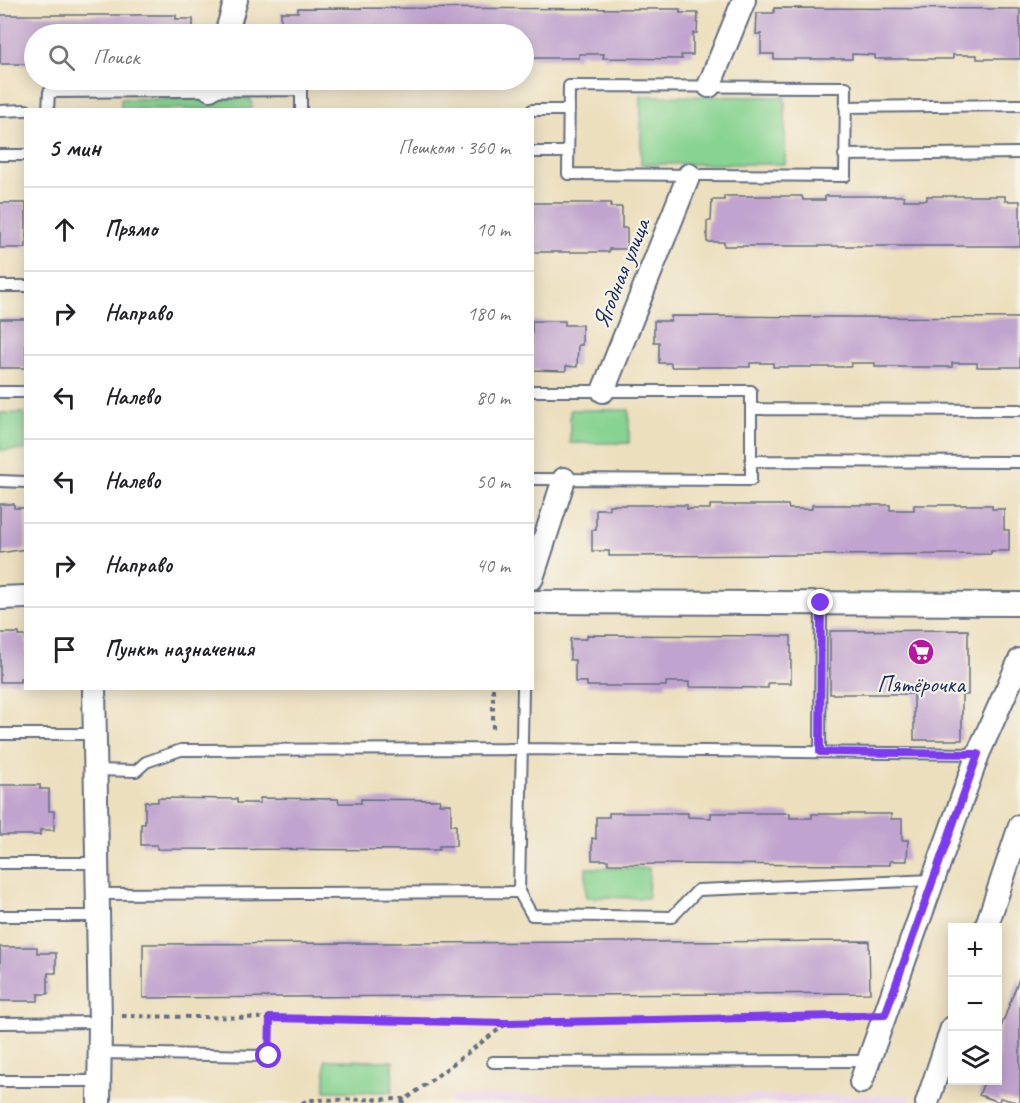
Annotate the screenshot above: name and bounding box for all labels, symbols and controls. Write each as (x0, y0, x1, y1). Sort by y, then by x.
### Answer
search box (24, 24, 534, 90)
icon: search (45, 41, 78, 74)
text: Поиск (93, 43, 139, 71)
text: 5 мин (48, 131, 100, 164)
text: Пешком · 360 m (398, 135, 510, 160)
street label: Ягодная улица (586, 212, 657, 332)
icon: ahead (48, 213, 81, 246)
text: Прямо (105, 215, 157, 243)
text: 10 m (476, 217, 510, 242)
icon: right (48, 297, 81, 330)
text: Направо (105, 299, 172, 327)
text: 180 m (467, 301, 510, 326)
icon: left (48, 381, 81, 414)
text: Налево (105, 383, 161, 411)
text: 80 m (476, 385, 510, 410)
icon: left (48, 465, 81, 498)
text: Налево (105, 467, 161, 495)
text: 50 m (476, 469, 510, 494)
icon: right (48, 549, 81, 582)
text: Направо (105, 551, 172, 579)
text: 40 m (476, 553, 510, 578)
route end (807, 589, 833, 615)
icon: arrive (48, 633, 81, 666)
text: Пункт назначения (105, 635, 254, 663)
supermarket icon: Пятёрочка (906, 637, 936, 667)
place label: Пятёрочка (877, 669, 966, 699)
map controls (948, 923, 1002, 1085)
button: + (948, 923, 1002, 977)
button: − (948, 977, 1002, 1031)
button: layers (948, 1031, 1002, 1085)
route start (255, 1042, 281, 1068)

